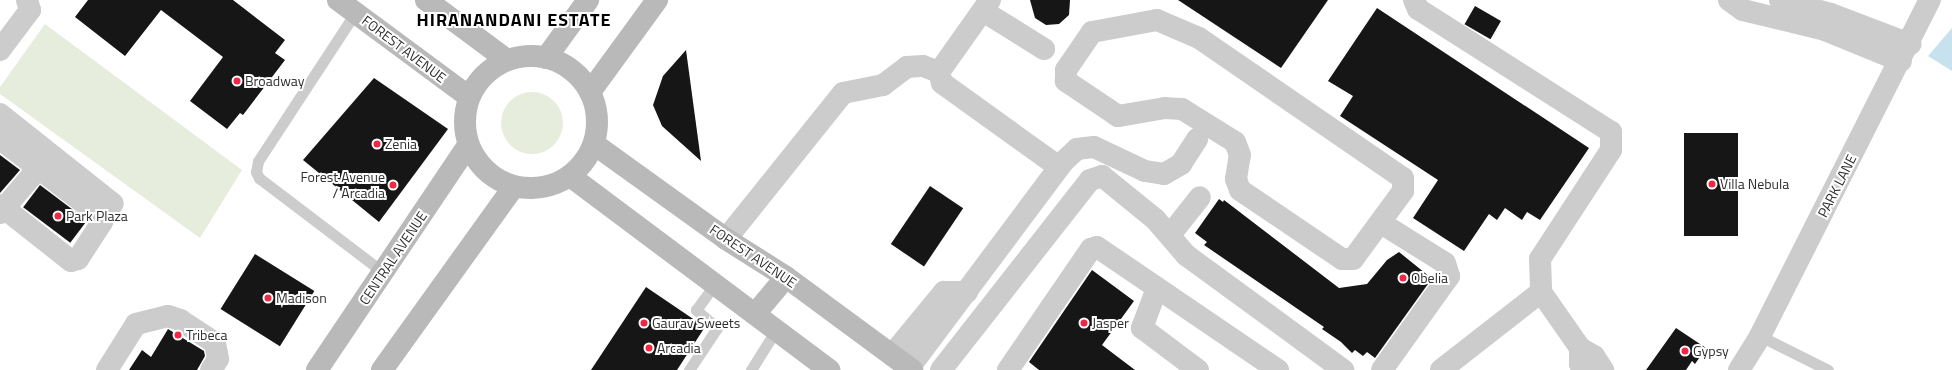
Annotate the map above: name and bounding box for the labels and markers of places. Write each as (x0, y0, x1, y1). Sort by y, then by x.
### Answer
place label: Broadway (245, 73, 304, 89)
marker: Broadway (232, 76, 242, 86)
place label: Zenia (385, 136, 417, 152)
marker: Zenia (372, 139, 382, 149)
place label: Forest Avenue / Arcadia (300, 169, 385, 202)
place label: Villa Nebula (1720, 176, 1789, 192)
marker: Villa Nebula (1707, 179, 1717, 189)
marker: Forest Avenue / Arcadia (388, 180, 398, 190)
place label: Park Plaza (66, 208, 128, 224)
marker: Park Plaza (53, 211, 63, 221)
place label: Obelia (1411, 270, 1448, 286)
marker: Obelia (1398, 273, 1408, 283)
place label: Madison (276, 290, 327, 306)
marker: Madison (263, 293, 273, 303)
place label: Gaurav Sweets (652, 315, 740, 331)
place label: Jasper (1092, 315, 1129, 331)
marker: Gaurav Sweets (639, 318, 649, 328)
marker: Jasper (1079, 318, 1089, 328)
place label: Tribeca (186, 327, 228, 343)
marker: Tribeca (173, 330, 183, 340)
place label: Arcadia (657, 340, 701, 356)
marker: Arcadia (644, 343, 654, 353)
place label: Gypsy (1693, 343, 1729, 359)
marker: Gypsy (1680, 346, 1690, 356)

